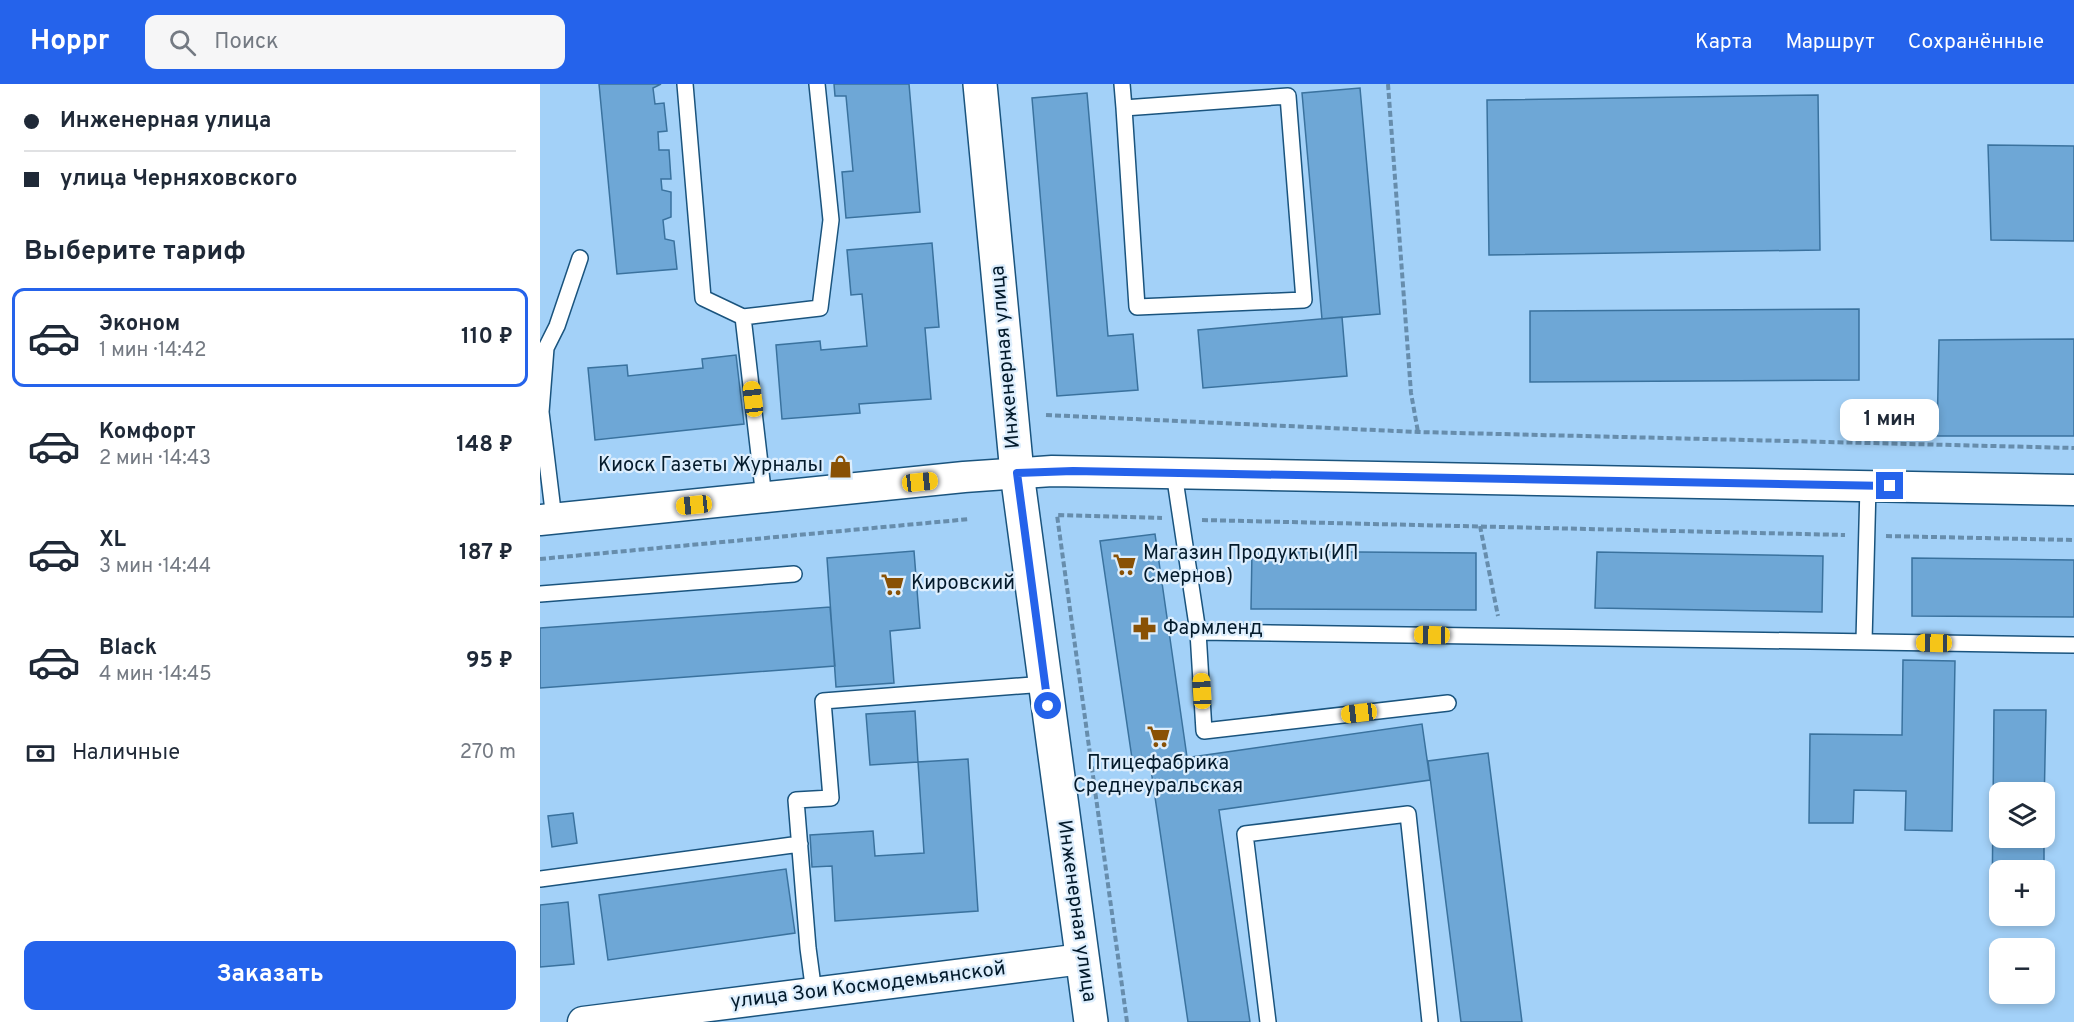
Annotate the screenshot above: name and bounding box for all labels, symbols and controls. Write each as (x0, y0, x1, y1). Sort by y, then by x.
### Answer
search box (145, 15, 565, 69)
text: Hoppr (30, 24, 109, 60)
icon: search (166, 26, 199, 59)
text: Поиск (214, 29, 279, 56)
text: Карта (1695, 29, 1752, 56)
text: Маршрут (1785, 29, 1875, 56)
text: Сохранённые (1908, 29, 2044, 56)
text: Инженерная улица (60, 108, 271, 135)
text: улица Черняховского (60, 166, 297, 193)
text: Выберите тариф (24, 235, 246, 269)
street label: Инженерная улица (985, 264, 1027, 450)
icon: car (27, 311, 81, 365)
text: Эконом (99, 311, 180, 338)
text: 110 ₽ (461, 324, 513, 351)
text: 1 мин · 14:42 (99, 338, 207, 364)
car (742, 380, 764, 418)
callout: 1 мин (1840, 399, 1940, 441)
text: 1 мин (1864, 407, 1915, 433)
icon: car (27, 419, 81, 473)
text: Комфорт (99, 419, 196, 446)
text: 148 ₽ (456, 432, 513, 459)
text: 2 мин · 14:43 (99, 446, 211, 472)
place label: Киоск Газеты Журналы (598, 453, 823, 479)
shop icon: Киоск Газеты Журналы (828, 453, 854, 479)
car (901, 471, 939, 493)
route end (1876, 472, 1903, 499)
car (675, 494, 713, 516)
icon: car (27, 527, 81, 581)
text: XL (99, 527, 126, 554)
text: 187 ₽ (459, 540, 513, 567)
place label: Магазин Продукты(ИП Смернов) (1143, 541, 1359, 590)
supermarket icon: Магазин Продукты(ИП Смернов) (1112, 552, 1138, 578)
text: 3 мин · 14:44 (99, 554, 211, 580)
supermarket icon: Кировский (880, 571, 906, 597)
place label: Кировский (911, 571, 1015, 597)
pharmacy icon: Фармленд (1132, 616, 1158, 642)
place label: Фармленд (1163, 616, 1263, 642)
car (1414, 626, 1450, 644)
car (1916, 634, 1952, 652)
icon: car (27, 635, 81, 689)
text: Black (99, 635, 157, 662)
text: 95 ₽ (466, 648, 513, 675)
text: 4 мин · 14:45 (99, 662, 212, 688)
car (1192, 673, 1212, 709)
route start (1034, 692, 1061, 719)
car (1340, 702, 1378, 724)
supermarket icon: Птицефабрика Среднеуральская (1145, 724, 1171, 750)
icon: cash (24, 737, 57, 770)
text: Наличные (72, 740, 180, 767)
text: 270 m (460, 740, 516, 766)
place label: Птицефабрика Среднеуральская (1073, 751, 1243, 800)
map controls (1989, 782, 2055, 1004)
button: layers (1989, 782, 2055, 848)
street label: Инженерная улица (1050, 818, 1102, 1004)
button: + (1989, 860, 2055, 926)
button: − (1989, 938, 2055, 1004)
button: Заказать (24, 941, 516, 1010)
street label: улица Зои Космодемьянской (729, 956, 1007, 1016)

